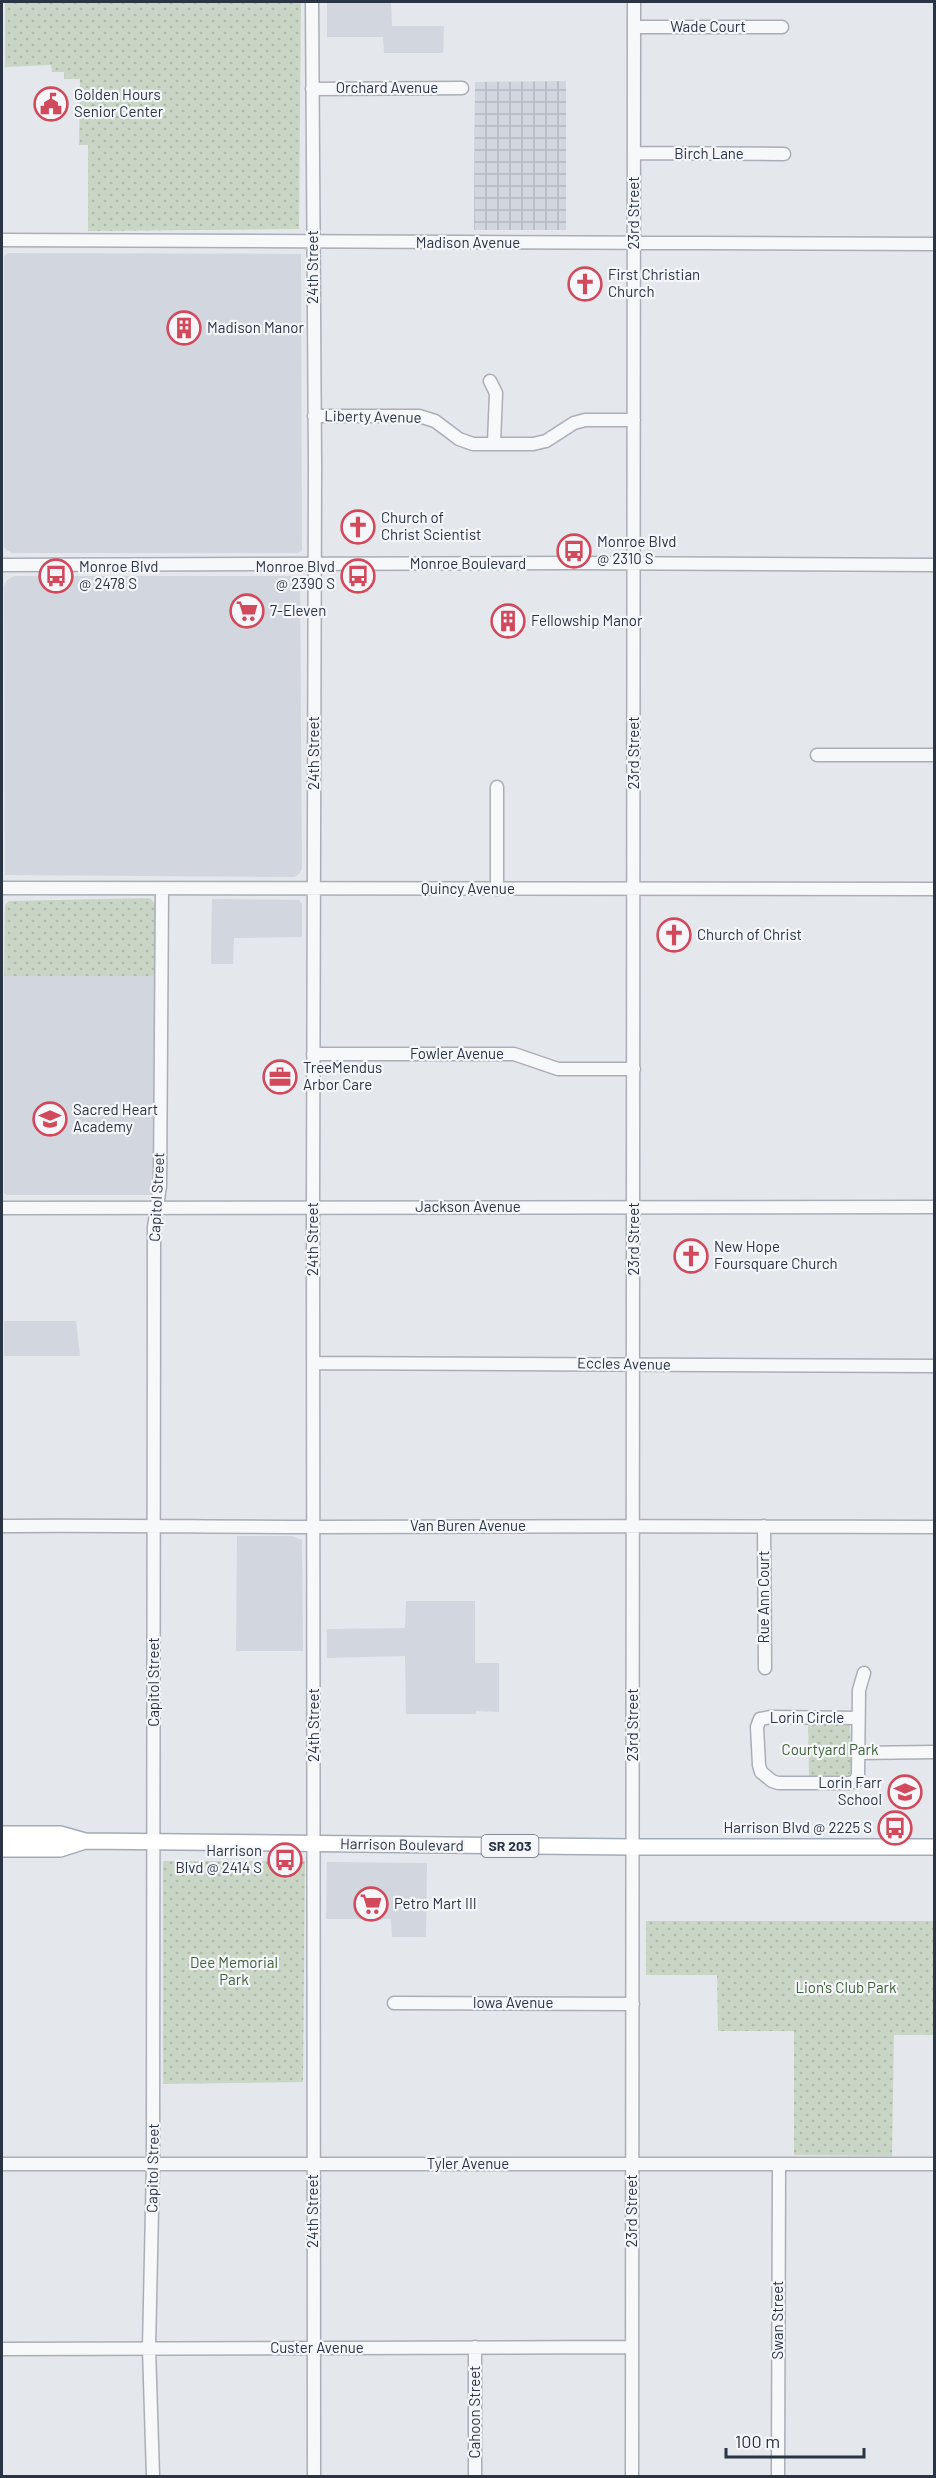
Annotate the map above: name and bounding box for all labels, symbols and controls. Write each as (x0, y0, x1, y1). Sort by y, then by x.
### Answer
street label: Wade Court (670, 17, 746, 35)
street label: Orchard Avenue (336, 78, 438, 96)
place label: Golden Hours Senior Center (74, 85, 164, 120)
public building icon: Golden Hours Senior Center (33, 86, 69, 122)
street label: Birch Lane (674, 144, 744, 162)
street label: 23rd Street (624, 176, 642, 250)
street label: 24th Street (303, 230, 321, 304)
street label: Madison Avenue (416, 233, 520, 251)
place label: First Christian Church (608, 265, 700, 300)
church icon: First Christian Church (567, 266, 603, 302)
building icon: Madison Manor (166, 310, 202, 346)
place label: Madison Manor (207, 318, 304, 336)
street label: Liberty Avenue (324, 406, 422, 426)
place label: Church of Christ Scientist (381, 508, 482, 543)
church icon: Church of Christ Scientist (340, 509, 376, 545)
place label: Monroe Blvd @ 2310 S (597, 532, 676, 567)
bus stop icon: Monroe Blvd @ 2310 S (556, 533, 592, 569)
street label: Monroe Boulevard (410, 554, 526, 572)
place label: Monroe Blvd @ 2478 S (79, 557, 158, 592)
place label: Monroe Blvd @ 2390 S (256, 557, 335, 592)
bus stop icon: Monroe Blvd @ 2478 S (38, 558, 74, 594)
bus stop icon: Monroe Blvd @ 2390 S (340, 558, 376, 594)
supermarket icon: 7-Eleven (229, 593, 265, 629)
place label: 7-Eleven (270, 601, 326, 619)
building icon: Fellowship Manor (490, 603, 526, 639)
place label: Fellowship Manor (531, 611, 643, 629)
street label: 24th Street (304, 716, 322, 790)
street label: 23rd Street (624, 716, 642, 790)
street label: Quincy Avenue (421, 879, 515, 897)
church icon: Church of Christ (656, 917, 692, 953)
place label: Church of Christ (697, 925, 802, 943)
street label: Fowler Avenue (410, 1044, 504, 1062)
place label: TreeMendus Arbor Care (303, 1058, 382, 1093)
office icon: TreeMendus Arbor Care (262, 1059, 298, 1095)
place label: Sacred Heart Academy (73, 1100, 158, 1135)
school or university icon: Sacred Heart Academy (32, 1101, 68, 1137)
street label: Capitol Street (145, 1152, 167, 1242)
street label: Jackson Avenue (415, 1197, 521, 1215)
street label: 24th Street (303, 1202, 321, 1276)
street label: 23rd Street (624, 1202, 642, 1276)
place label: New Hope Foursquare Church (714, 1237, 838, 1272)
church icon: New Hope Foursquare Church (673, 1238, 709, 1274)
street label: Eccles Avenue (577, 1353, 671, 1373)
street label: Van Buren Avenue (410, 1516, 526, 1534)
street label: Rue Ann Court (754, 1551, 772, 1643)
street label: Capitol Street (144, 1637, 162, 1727)
street label: 24th Street (304, 1688, 322, 1762)
street label: 23rd Street (623, 1688, 641, 1762)
street label: Lorin Circle (770, 1708, 844, 1726)
park label: Courtyard Park (782, 1740, 879, 1758)
place label: Lorin Farr School (818, 1773, 883, 1808)
school or university icon: Lorin Farr School (887, 1774, 923, 1810)
bus stop icon: Harrison Blvd @ 2225 S (877, 1810, 913, 1846)
place label: Harrison Blvd @ 2225 S (723, 1818, 872, 1836)
street label: Harrison Boulevard (340, 1834, 464, 1854)
road number: SR 203 (482, 1835, 538, 1857)
place label: Harrison Blvd @ 2414 S (175, 1841, 262, 1876)
bus stop icon: Harrison Blvd @ 2414 S (267, 1842, 303, 1878)
supermarket icon: Petro Mart III (353, 1886, 389, 1922)
place label: Petro Mart III (394, 1894, 477, 1912)
park label: Dee Memorial Park (190, 1953, 278, 1988)
park label: Lion's Club Park (795, 1978, 897, 1996)
street label: Iowa Avenue (473, 1993, 553, 2011)
street label: Capitol Street (142, 2123, 162, 2213)
street label: Tyler Avenue (427, 2154, 509, 2172)
street label: 24th Street (303, 2174, 321, 2248)
street label: 23rd Street (622, 2174, 640, 2248)
street label: Swan Street (768, 2280, 786, 2360)
street label: Custer Avenue (270, 2338, 364, 2356)
street label: Cahoon Street (465, 2365, 483, 2459)
scale bar (726, 2421, 864, 2459)
text: 100 m (735, 2430, 780, 2452)

